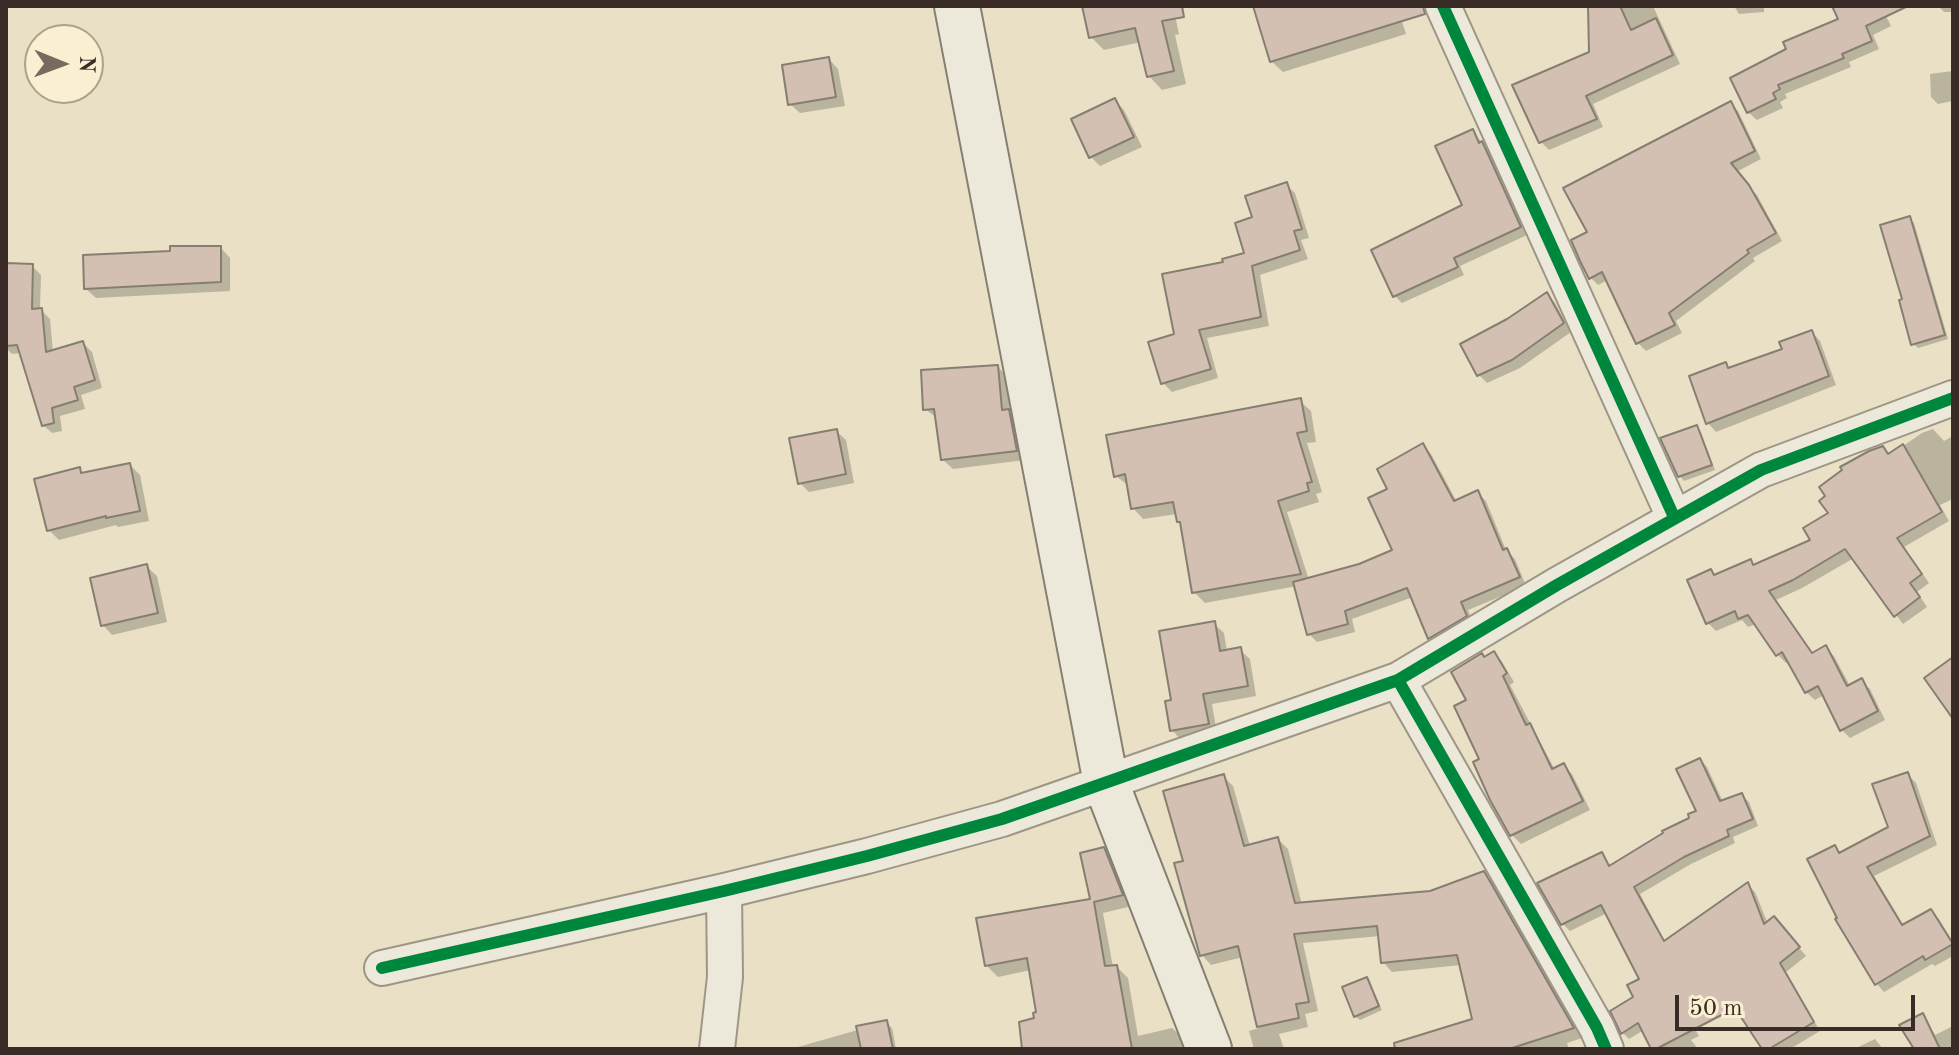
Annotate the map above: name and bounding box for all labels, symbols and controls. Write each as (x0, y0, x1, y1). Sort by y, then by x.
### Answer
north arrow (24, 24, 104, 104)
text: N (75, 56, 97, 73)
scale bar (1679, 979, 1919, 1029)
text: 50 m (1689, 997, 1743, 1021)

